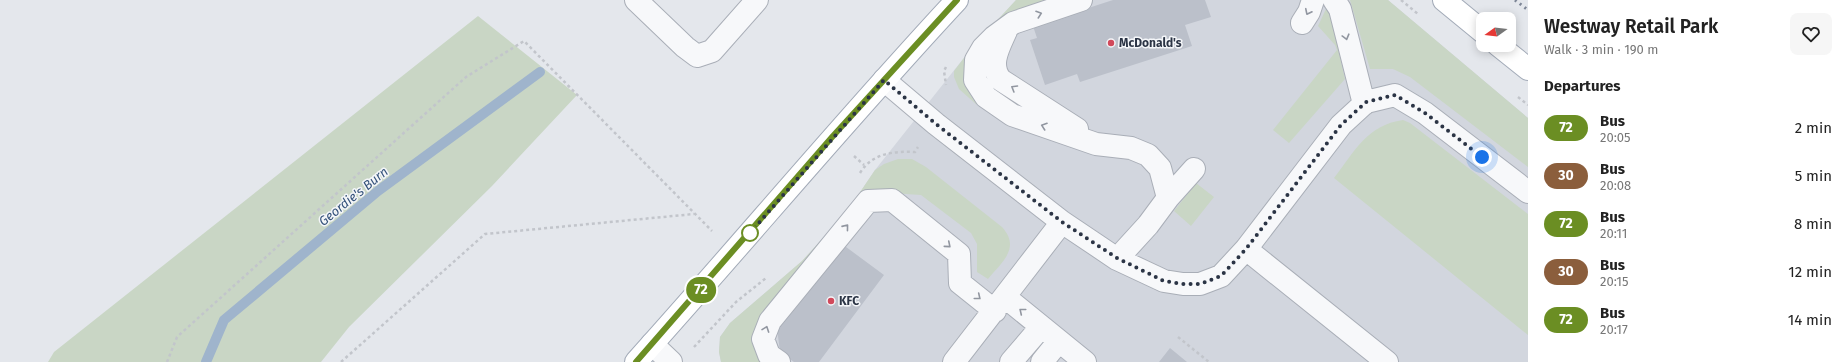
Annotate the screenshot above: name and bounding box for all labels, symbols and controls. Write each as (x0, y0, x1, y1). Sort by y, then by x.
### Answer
one-way arrow (1305, 8, 1313, 15)
one-way arrow (1035, 10, 1042, 18)
north arrow (1476, 12, 1516, 52)
map controls (1476, 12, 1516, 52)
button: heart (1790, 13, 1832, 55)
text: Westway Retail Park (1544, 15, 1718, 38)
one-way arrow (1342, 33, 1350, 40)
place label: McDonald's (1119, 36, 1182, 50)
marker: McDonald's (1106, 38, 1116, 48)
text: Walk · 3 min · 190 m (1544, 42, 1658, 57)
text: Departures (1544, 77, 1621, 95)
one-way arrow (1011, 85, 1018, 93)
text: Bus (1600, 112, 1625, 130)
text: 72 (1559, 119, 1573, 136)
text: 2 min (1795, 119, 1832, 137)
one-way arrow (1040, 123, 1047, 131)
text: 20:05 (1600, 130, 1631, 145)
your location (1472, 147, 1492, 167)
text: Bus (1600, 160, 1625, 178)
water label: Geordie's Burn (316, 164, 391, 229)
text: 30 (1558, 167, 1574, 184)
text: 5 min (1795, 167, 1832, 185)
text: 20:08 (1600, 178, 1631, 193)
text: Bus (1600, 208, 1625, 226)
text: 72 (1559, 215, 1573, 232)
text: 8 min (1794, 215, 1832, 233)
unlabelled marker (741, 224, 759, 242)
one-way arrow (841, 225, 848, 232)
text: 20:11 (1600, 226, 1627, 241)
one-way arrow (943, 240, 950, 247)
text: Bus (1600, 256, 1625, 274)
text: 30 (1558, 263, 1574, 280)
text: 12 min (1788, 263, 1832, 281)
text: 20:15 (1600, 274, 1628, 289)
line badge: 72 (683, 277, 719, 303)
text: 72 (694, 281, 708, 298)
one-way arrow (973, 292, 980, 299)
place label: KFC (839, 294, 859, 308)
marker: KFC (826, 296, 836, 306)
text: Bus (1600, 304, 1625, 322)
one-way arrow (1020, 309, 1027, 316)
text: 72 (1559, 311, 1573, 328)
text: 14 min (1788, 311, 1832, 329)
text: 20:17 (1600, 322, 1628, 337)
one-way arrow (762, 326, 770, 333)

